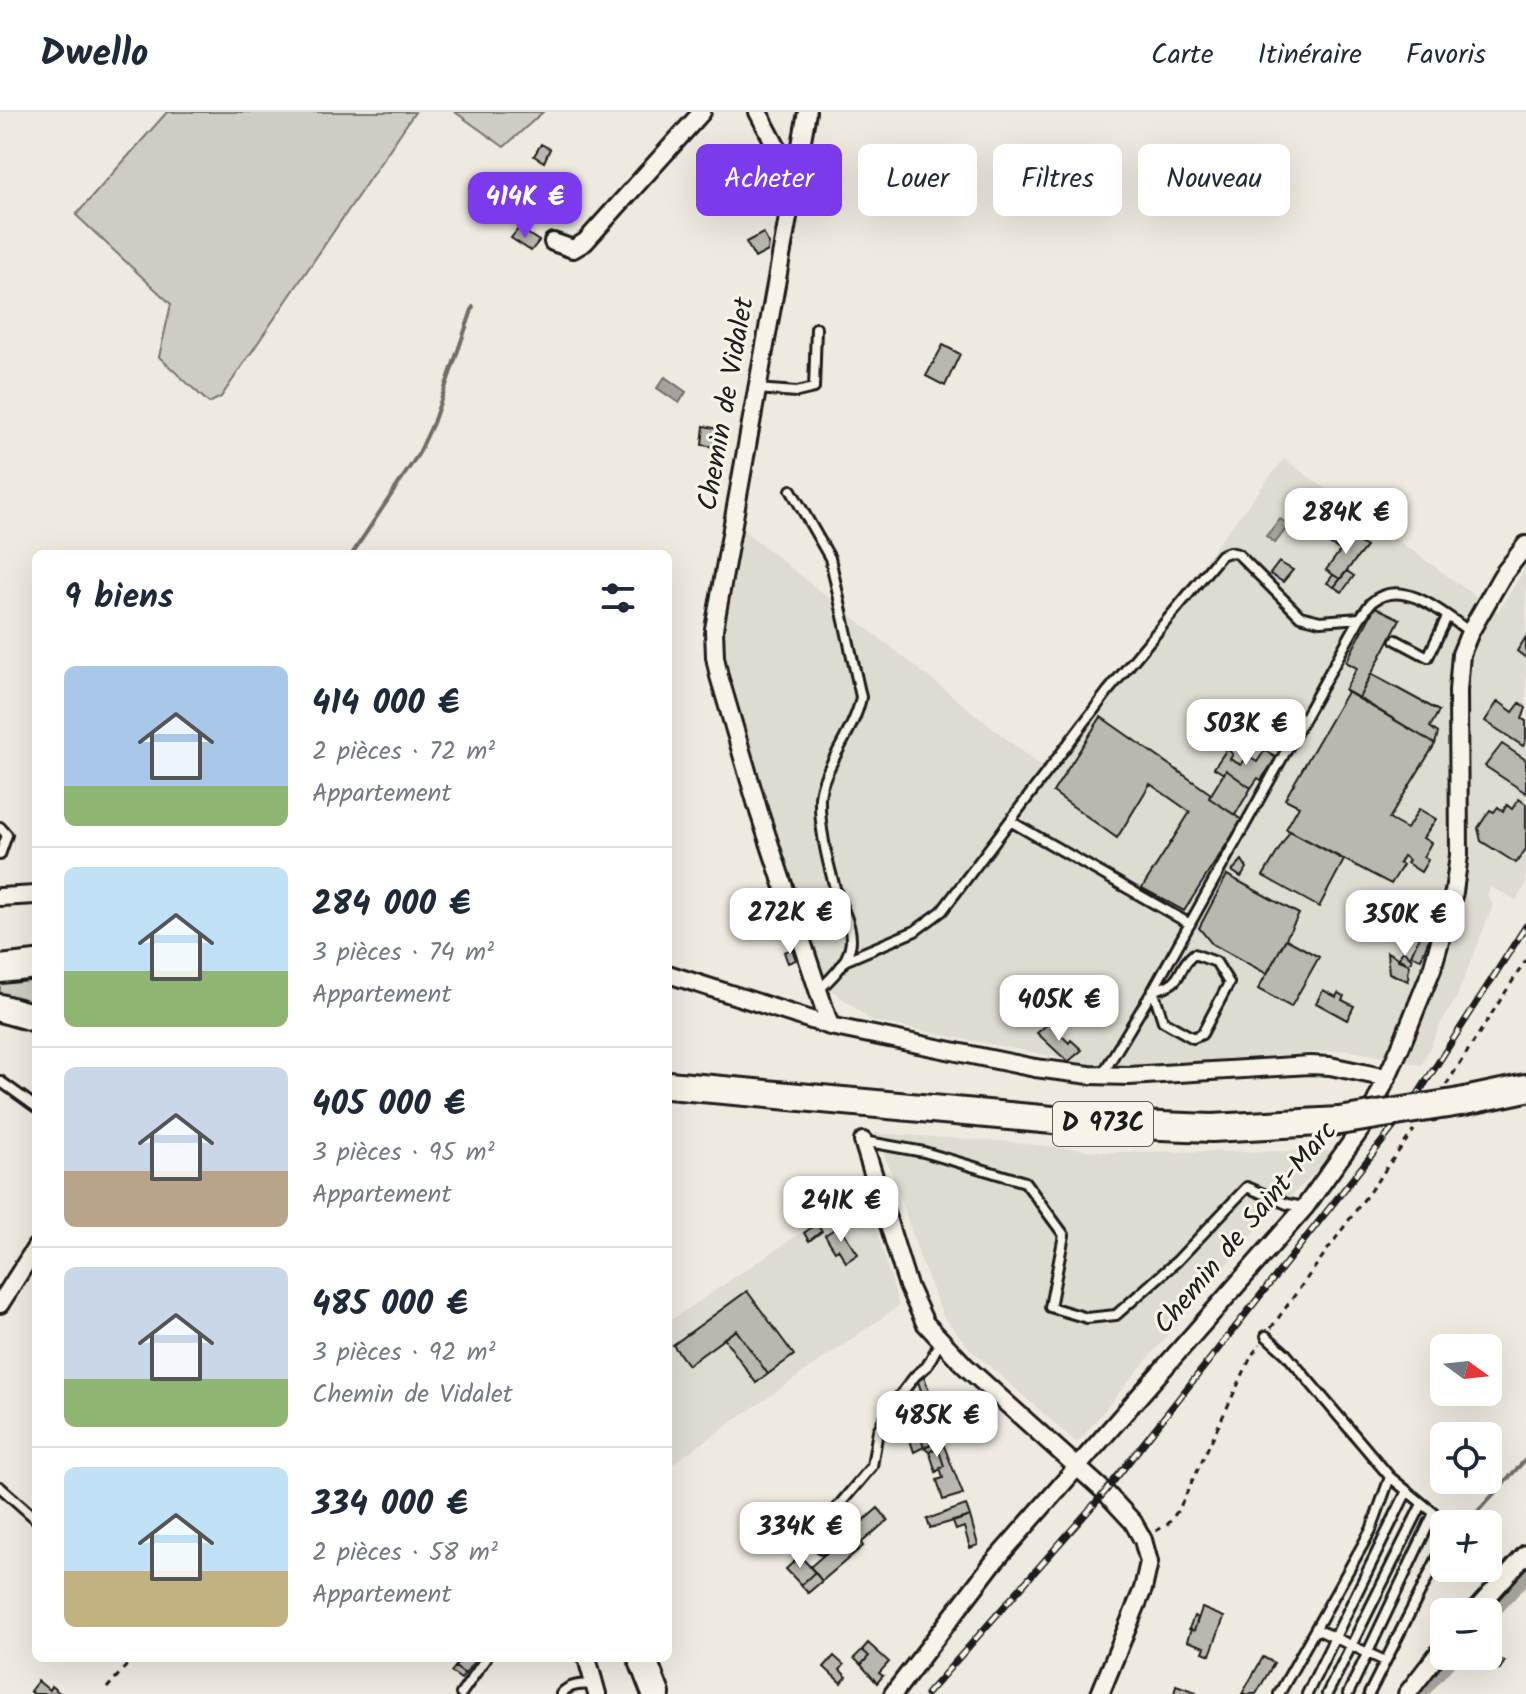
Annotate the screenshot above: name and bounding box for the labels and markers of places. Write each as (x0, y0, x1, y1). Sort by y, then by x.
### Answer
pin: 414K € (460, 172, 590, 240)
pin: 284K € (1281, 488, 1411, 556)
pin: 503K € (1181, 699, 1311, 767)
pin: 272K € (725, 888, 855, 956)
pin: 350K € (1340, 890, 1470, 958)
pin: 405K € (994, 975, 1124, 1043)
pin: 241K € (776, 1176, 906, 1244)
pin: 485K € (872, 1391, 1002, 1459)
pin: 334K € (735, 1502, 865, 1570)

